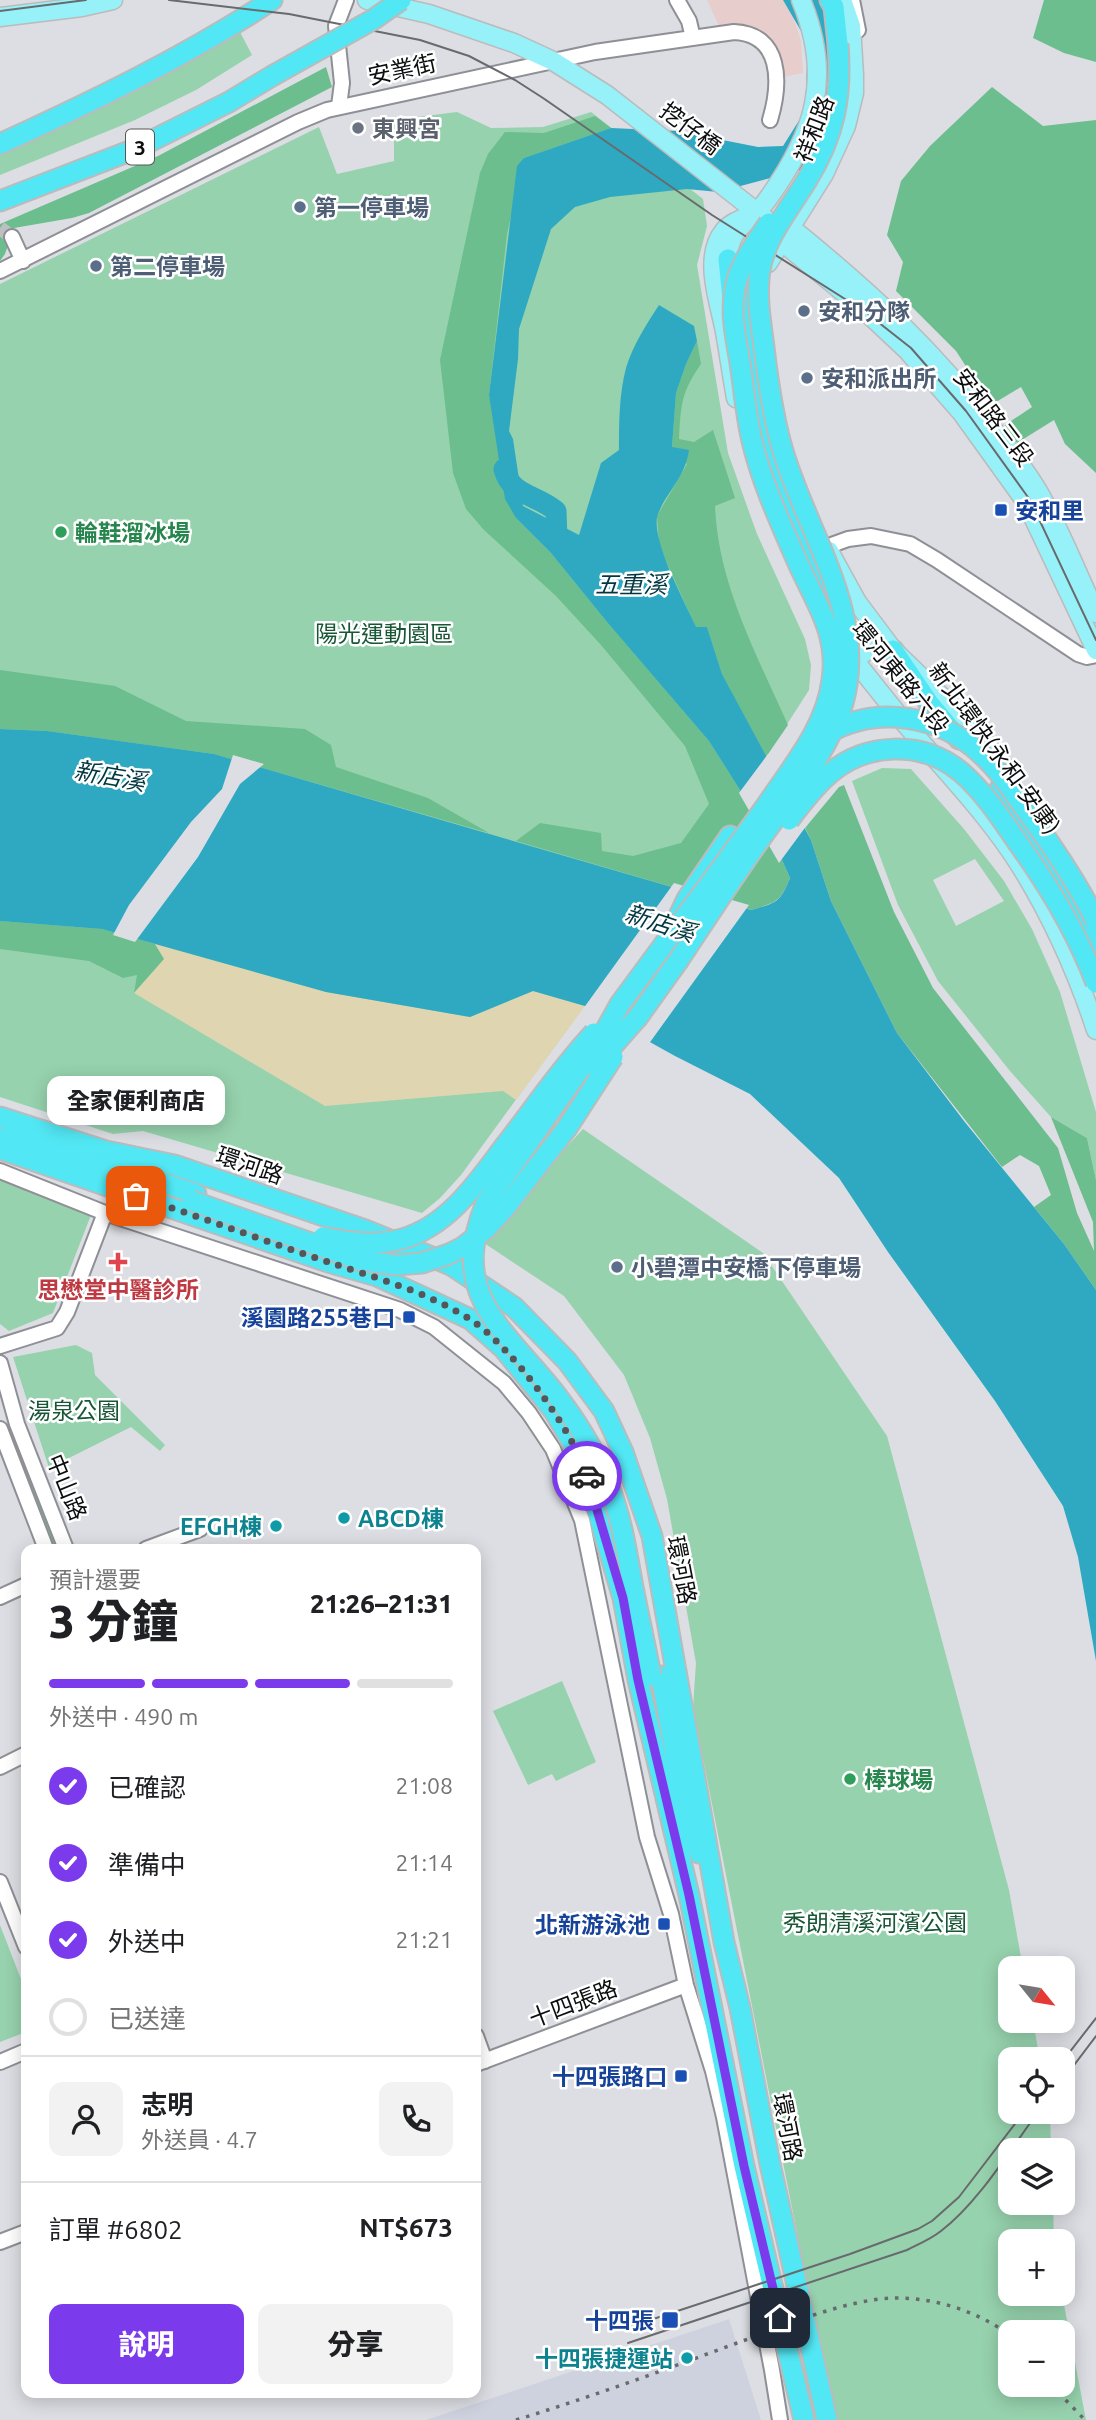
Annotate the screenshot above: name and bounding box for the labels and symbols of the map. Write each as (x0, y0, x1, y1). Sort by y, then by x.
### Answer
street label: 安業街 (366, 50, 438, 88)
street label: 祥和路 (790, 92, 838, 166)
street label: 挖仔橋 (656, 97, 726, 159)
place label: 東興宮 (372, 116, 441, 141)
marker: 東興宮 (350, 120, 366, 136)
road number: 3 (126, 130, 154, 164)
place label: 第一停車場 (314, 195, 429, 220)
marker: 第一停車場 (292, 199, 308, 215)
place label: 第二停車場 (110, 254, 225, 279)
marker: 第二停車場 (88, 258, 104, 274)
place label: 安和分隊 (818, 299, 910, 324)
marker: 安和分隊 (796, 303, 812, 319)
street label: 安和路三段 (949, 364, 1039, 470)
place label: 安和派出所 (821, 366, 936, 391)
marker: 安和派出所 (799, 370, 815, 386)
place label: 安和里 (1015, 498, 1084, 523)
marker: 安和里 (993, 502, 1009, 518)
place label: 輪鞋溜冰場 (75, 520, 190, 545)
marker: 輪鞋溜冰場 (53, 524, 69, 540)
water label: 五重溪 (595, 571, 670, 598)
street label: 環河東路六段 (848, 616, 954, 738)
park label: 陽光運動園區 (315, 621, 453, 646)
street label: 新北環快(永和-安康) (924, 658, 1065, 839)
water label: 新店溪 (72, 756, 151, 796)
water label: 新店溪 (622, 899, 701, 948)
callout: 全家便利商店 (47, 1077, 225, 1126)
street label: 環河路 (213, 1142, 287, 1188)
pin (106, 1166, 166, 1226)
marker: 思懋堂中醫診所 (108, 1252, 128, 1272)
place label: 小碧潭中安橋下停車場 (631, 1255, 861, 1280)
marker: 小碧潭中安橋下停車場 (609, 1259, 625, 1275)
place label: 思懋堂中醫診所 (38, 1277, 199, 1302)
place label: 溪園路255巷口 (241, 1305, 395, 1330)
marker: 溪園路255巷口 (401, 1309, 417, 1325)
park label: 湯泉公園 (28, 1398, 120, 1423)
courier (552, 1441, 622, 1511)
street label: 中山路 (42, 1450, 92, 1524)
place label: ABCD棟 (358, 1506, 444, 1531)
marker: ABCD棟 (336, 1510, 352, 1526)
place label: EFGH棟 (180, 1514, 262, 1539)
marker: EFGH棟 (268, 1518, 284, 1534)
street label: 環河路 (663, 1534, 701, 1606)
place label: 棒球場 (864, 1767, 933, 1792)
marker: 棒球場 (842, 1771, 858, 1787)
park label: 秀朗清溪河濱公園 (783, 1910, 967, 1935)
place label: 北新游泳池 (535, 1912, 650, 1937)
marker: 北新游泳池 (656, 1916, 672, 1932)
north arrow (998, 1956, 1074, 2034)
street label: 十四張路 (526, 1975, 620, 2031)
place label: 十四張路口 (552, 2064, 667, 2089)
marker: 十四張路口 (673, 2068, 689, 2084)
street label: 環河路 (769, 2091, 807, 2163)
pin (750, 2288, 810, 2348)
place label: 十四張 (585, 2308, 654, 2333)
marker: 十四張 (660, 2310, 680, 2330)
place label: 十四張捷運站 (535, 2346, 673, 2371)
marker: 十四張捷運站 (679, 2350, 695, 2366)

